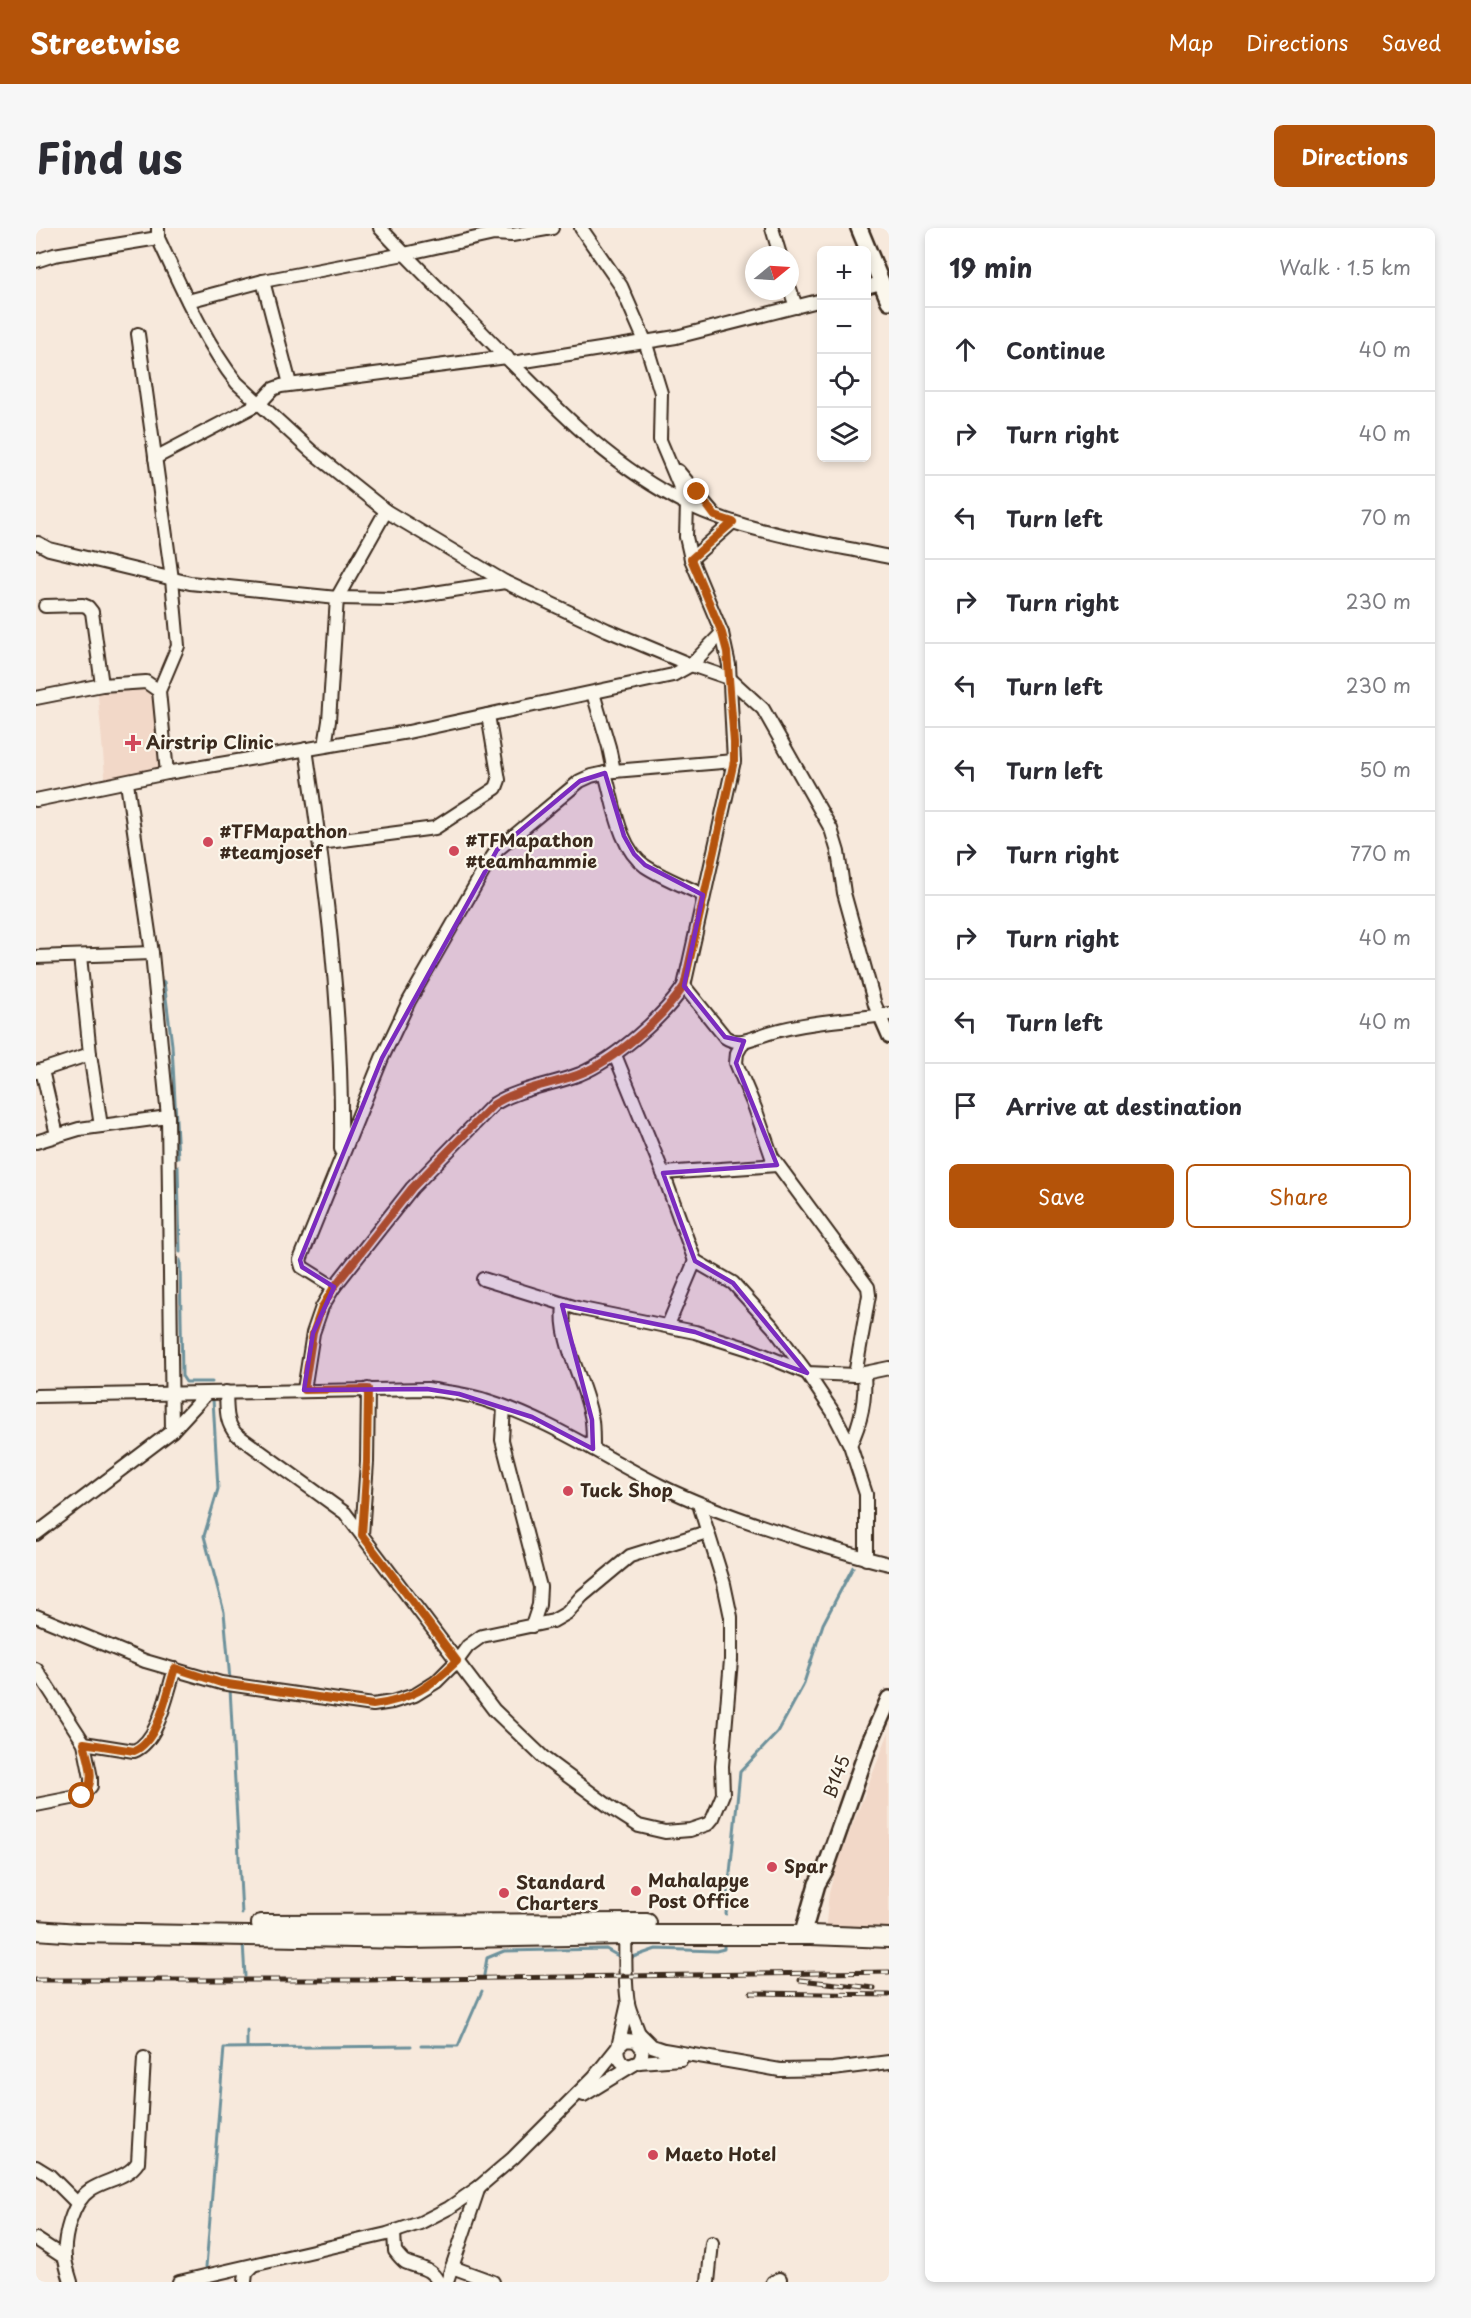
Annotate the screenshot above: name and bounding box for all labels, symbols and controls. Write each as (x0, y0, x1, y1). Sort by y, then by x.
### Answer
text: Streetwise (30, 21, 180, 64)
text: Map (1168, 26, 1213, 58)
text: Directions (1246, 26, 1348, 58)
text: Saved (1381, 26, 1441, 58)
text: Find us (36, 125, 183, 188)
button: Directions (1274, 125, 1435, 187)
north arrow (745, 246, 799, 300)
map controls (817, 246, 871, 462)
button: + (817, 246, 871, 300)
text: 19 min (949, 248, 1032, 287)
text: Walk · 1.5 km (1279, 252, 1411, 282)
button: − (817, 300, 871, 354)
icon: ahead (949, 333, 982, 366)
text: Continue (1006, 333, 1105, 366)
text: 40 m (1359, 334, 1411, 364)
button: locate (817, 354, 871, 408)
button: layers (817, 408, 871, 462)
icon: right (949, 417, 982, 450)
text: Turn right (1006, 417, 1119, 450)
text: 40 m (1359, 418, 1411, 448)
route end (683, 478, 709, 504)
icon: left (949, 501, 982, 534)
text: Turn left (1006, 501, 1103, 534)
text: 70 m (1361, 502, 1411, 532)
icon: right (949, 585, 982, 618)
text: Turn right (1006, 585, 1119, 618)
text: 230 m (1346, 586, 1411, 616)
icon: left (949, 669, 982, 702)
text: Turn left (1006, 669, 1103, 702)
text: 230 m (1346, 670, 1411, 700)
place label: Airstrip Clinic (146, 728, 274, 755)
marker: Airstrip Clinic (124, 734, 142, 752)
icon: left (949, 753, 982, 786)
text: Turn left (1006, 753, 1103, 786)
text: 50 m (1359, 754, 1411, 784)
place label: #TFMapathon #teamjosef (220, 817, 348, 865)
place label: #TFMapathon #teamhammie (466, 826, 597, 874)
marker: #TFMapathon #teamjosef (201, 835, 215, 849)
icon: right (949, 837, 982, 870)
text: Turn right (1006, 837, 1119, 870)
text: 770 m (1350, 838, 1411, 868)
marker: #TFMapathon #teamhammie (447, 844, 461, 858)
icon: right (949, 921, 982, 954)
text: Turn right (1006, 921, 1119, 954)
text: 40 m (1359, 922, 1411, 952)
icon: left (949, 1005, 982, 1038)
text: Turn left (1006, 1005, 1103, 1038)
text: 40 m (1359, 1006, 1411, 1036)
icon: arrive (949, 1089, 982, 1122)
text: Arrive at destination (1006, 1089, 1242, 1122)
button: Save (949, 1164, 1174, 1228)
button: Share (1186, 1164, 1411, 1228)
place label: Tuck Shop (580, 1476, 673, 1503)
marker: Tuck Shop (561, 1484, 575, 1498)
street label: B145 (815, 1751, 856, 1802)
route start (68, 1782, 94, 1808)
place label: Spar (784, 1852, 829, 1879)
marker: Spar (765, 1860, 779, 1874)
place label: Mahalapye Post Office (648, 1866, 749, 1914)
place label: Standard Charters (516, 1868, 605, 1916)
marker: Mahalapye Post Office (629, 1884, 643, 1898)
marker: Standard Charters (497, 1886, 511, 1900)
place label: Maeto Hotel (665, 2140, 776, 2167)
marker: Maeto Hotel (646, 2148, 660, 2162)

